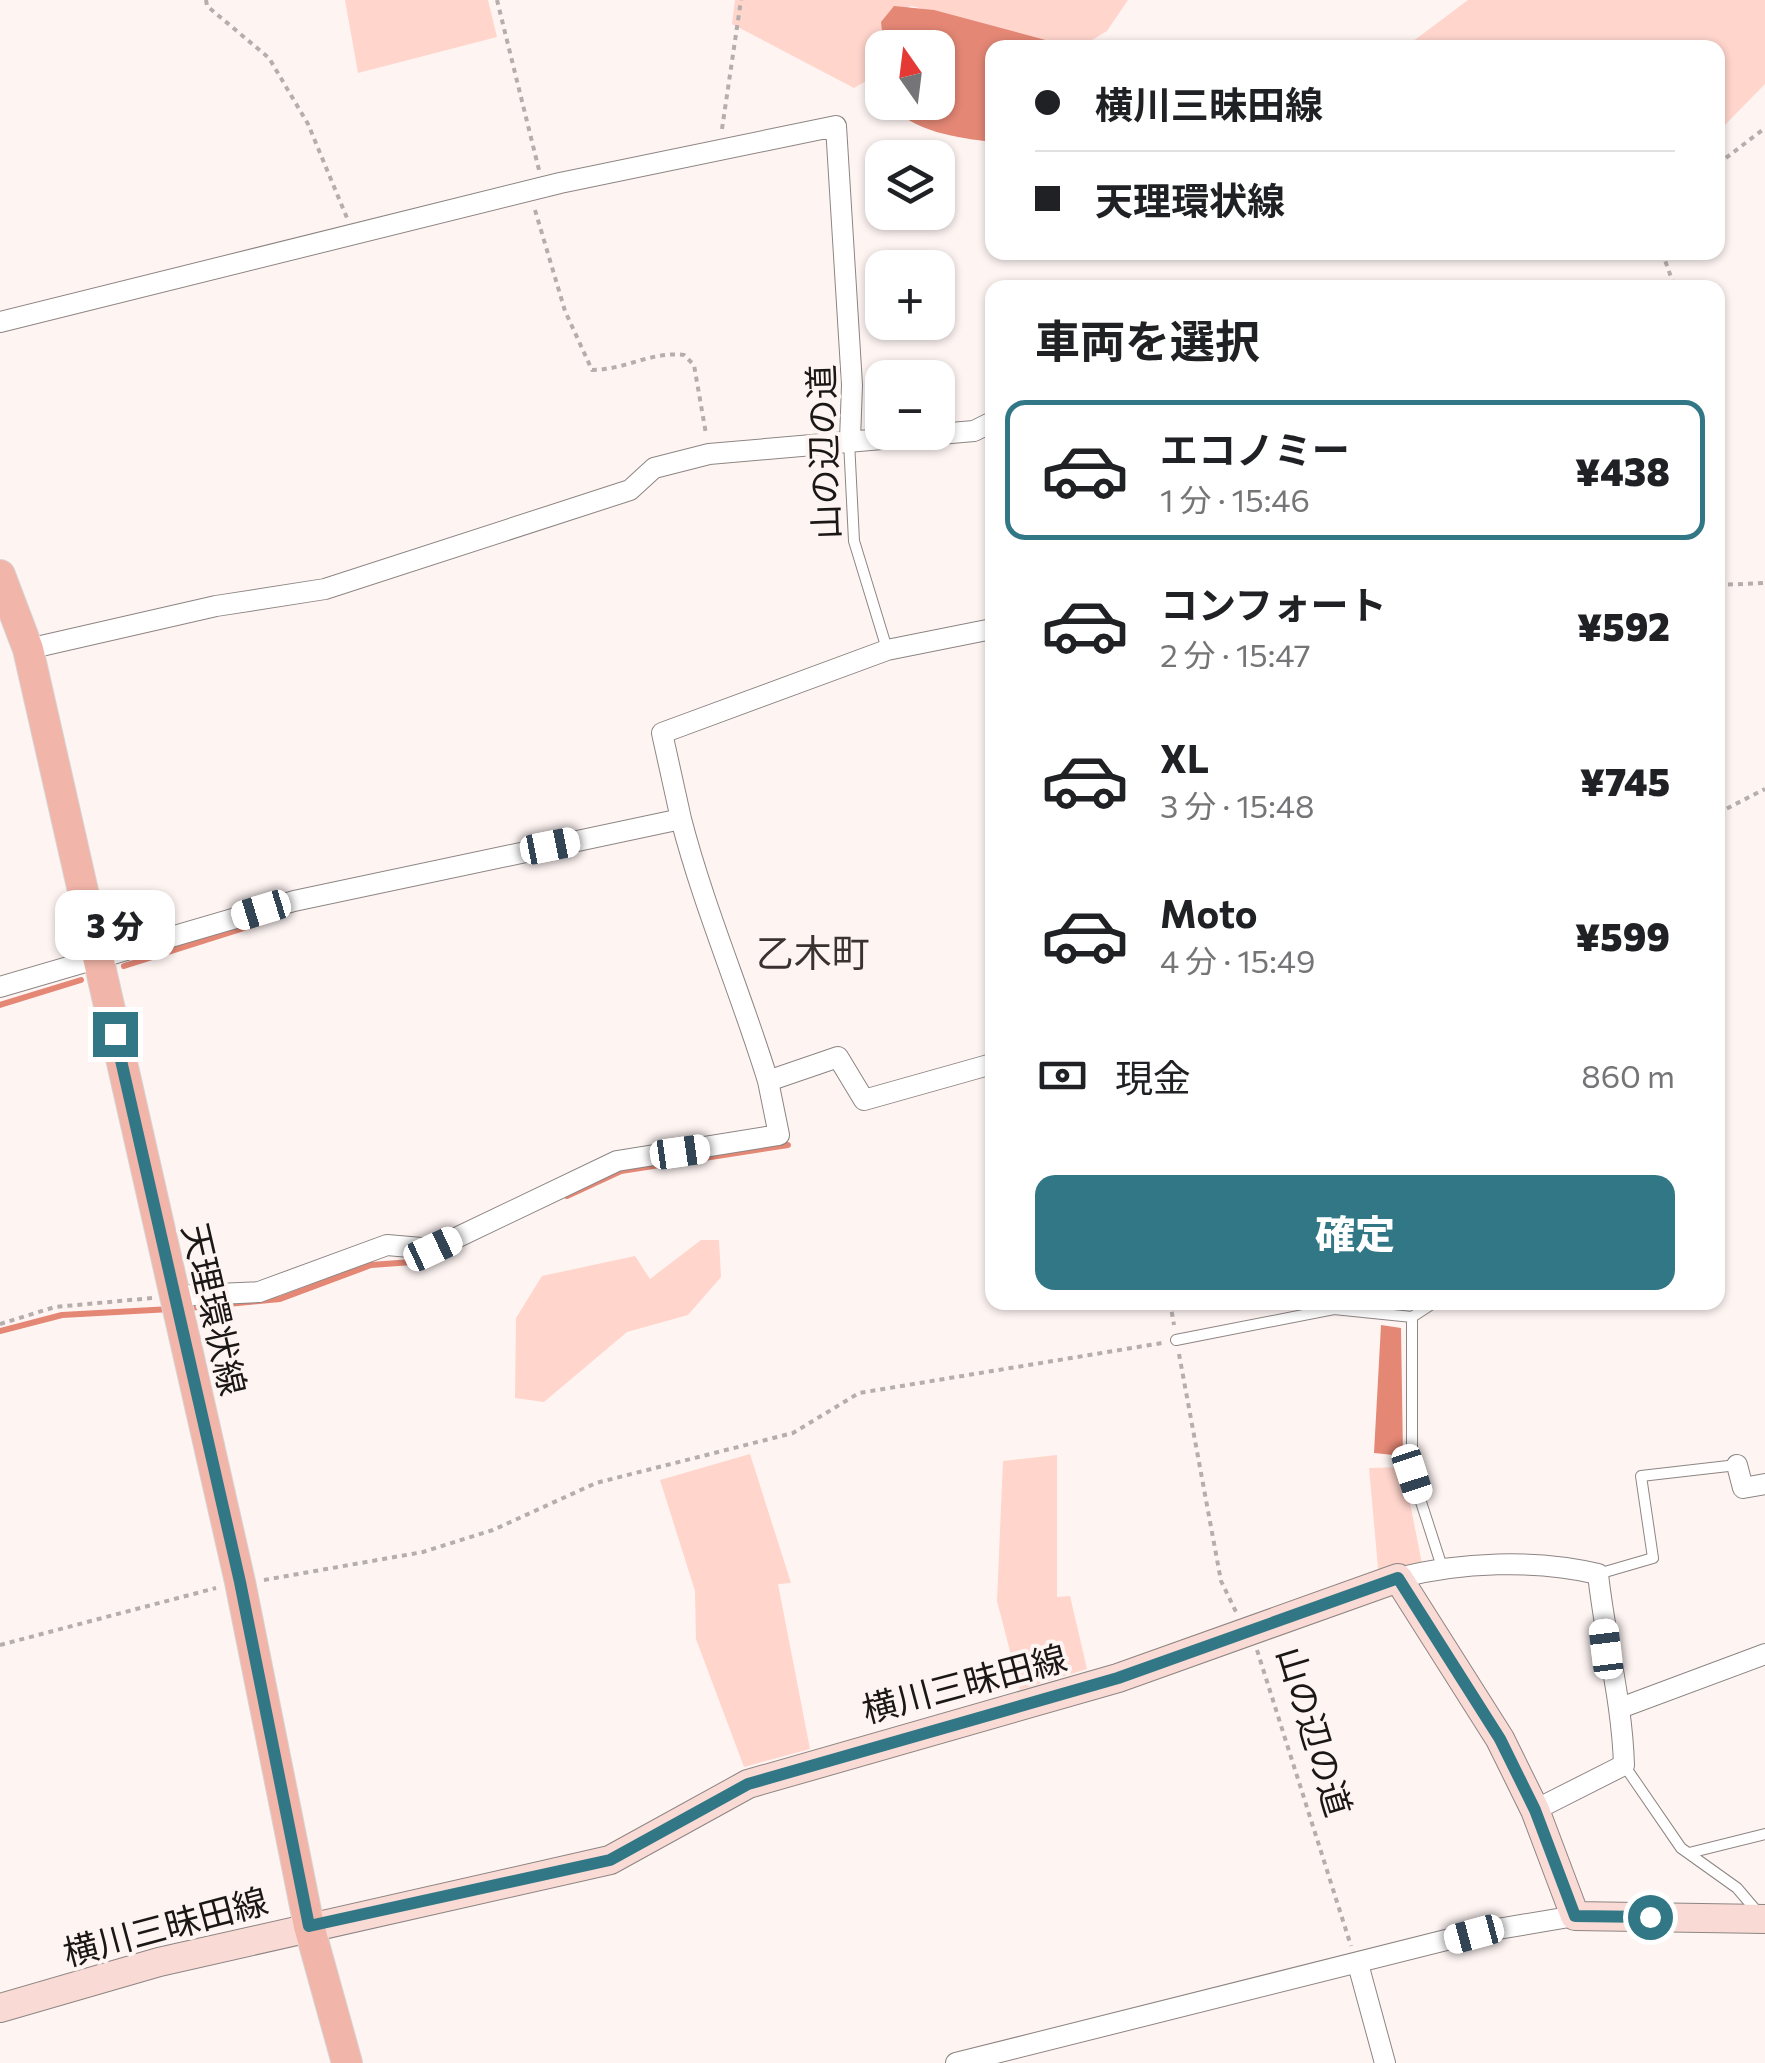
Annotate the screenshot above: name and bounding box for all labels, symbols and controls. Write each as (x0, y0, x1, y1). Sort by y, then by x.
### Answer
north arrow (865, 30, 955, 120)
map controls (865, 30, 955, 450)
text: 横川三昧田線 (1095, 80, 1323, 127)
button: layers (865, 140, 955, 230)
text: 天理環状線 (1095, 176, 1285, 223)
button: + (865, 250, 955, 340)
text: 車両を選択 (1035, 312, 1260, 367)
button: − (865, 360, 955, 450)
street label: 山の辺の道 (797, 364, 847, 540)
icon: car (1040, 425, 1130, 515)
text: エコノミー (1160, 425, 1350, 472)
text: ¥438 (1575, 447, 1670, 494)
text: 1 分 · 15:46 (1160, 479, 1310, 519)
icon: car (1040, 580, 1130, 670)
text: コンフォート (1160, 580, 1387, 627)
text: ¥592 (1577, 602, 1670, 649)
text: 2 分 · 15:47 (1160, 634, 1311, 674)
text: XL (1160, 734, 1209, 781)
icon: car (1040, 735, 1130, 825)
text: ¥745 (1580, 757, 1670, 804)
text: 3 分 · 15:48 (1160, 785, 1314, 825)
car (518, 826, 582, 866)
car (228, 887, 294, 933)
callout: 3 分 (55, 889, 175, 959)
text: Moto (1160, 889, 1258, 936)
icon: car (1040, 890, 1130, 980)
text: 3 分 (87, 905, 143, 945)
text: ¥599 (1575, 912, 1670, 959)
district label: 乙木町 (756, 928, 870, 975)
text: 4 分 · 15:49 (1160, 940, 1315, 980)
route end (93, 1012, 138, 1057)
icon: cash (1035, 1048, 1090, 1103)
text: 現金 (1115, 1053, 1191, 1100)
text: 860 m (1581, 1055, 1675, 1095)
car (648, 1133, 712, 1171)
button: 確定 (1035, 1175, 1675, 1290)
street label: 天理環状線 (175, 1219, 257, 1399)
car (399, 1223, 467, 1275)
car (1388, 1441, 1436, 1507)
car (1587, 1617, 1625, 1681)
street label: 横川三昧田線 (857, 1634, 1071, 1730)
street label: 山の辺の道 (1270, 1641, 1362, 1821)
street label: 横川三昧田線 (58, 1877, 272, 1973)
route start (1628, 1895, 1673, 1940)
car (1441, 1912, 1507, 1956)

